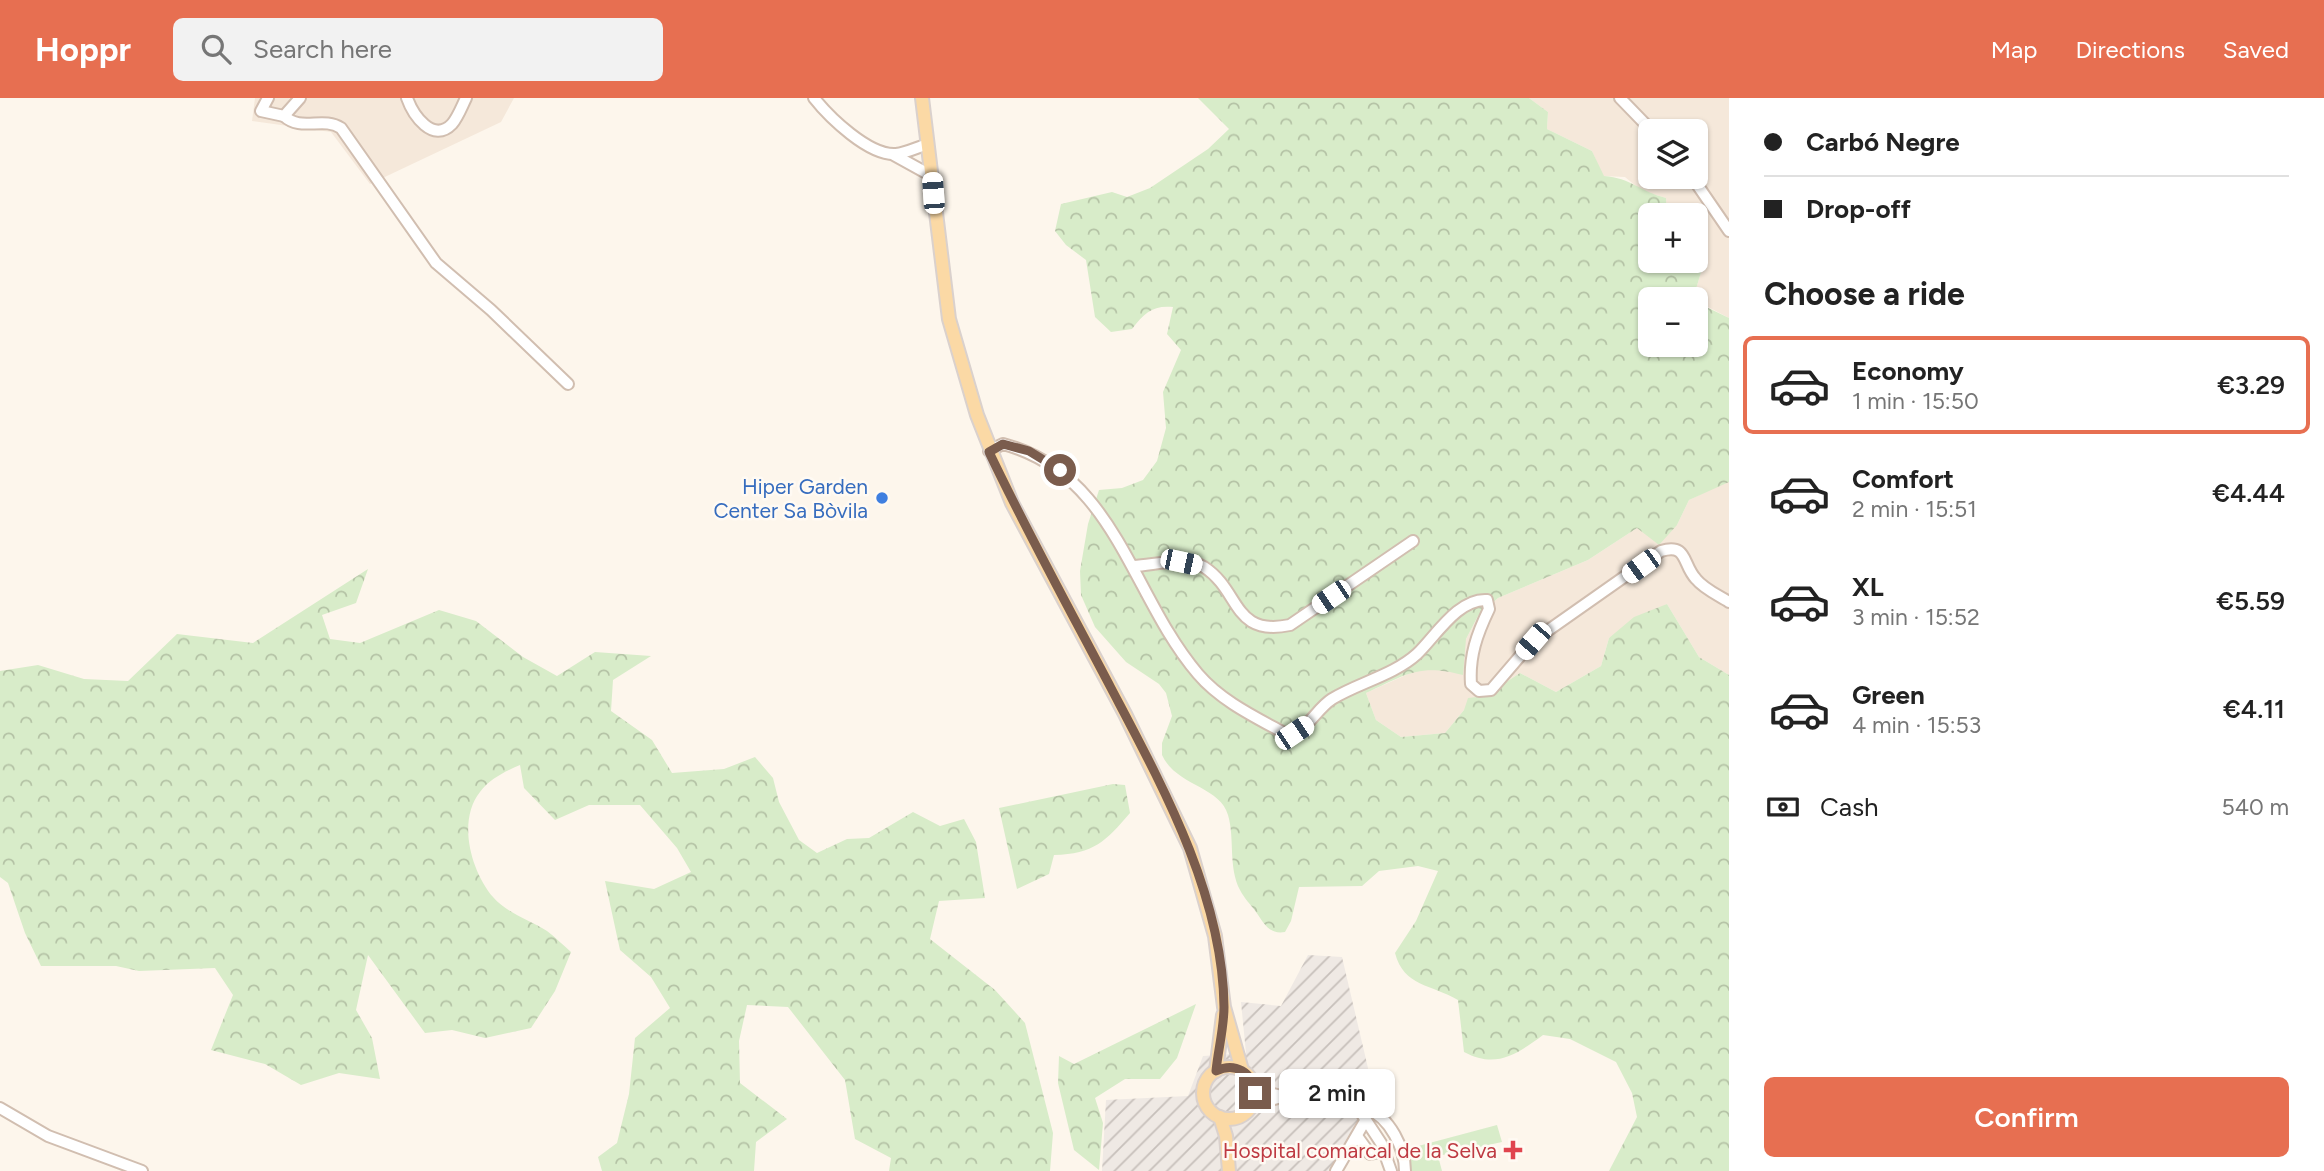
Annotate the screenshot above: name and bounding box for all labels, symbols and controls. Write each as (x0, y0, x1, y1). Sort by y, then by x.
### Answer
search box (173, 18, 663, 81)
text: Hoppr (35, 30, 131, 69)
icon: search (197, 30, 235, 68)
text: Search here (253, 33, 392, 65)
text: Map (1991, 35, 2037, 64)
text: Directions (2075, 35, 2185, 64)
text: Saved (2223, 35, 2289, 64)
map controls (1638, 119, 1708, 357)
button: layers (1638, 119, 1708, 189)
text: Carbó Negre (1806, 126, 1960, 158)
car (922, 171, 945, 215)
text: Drop-off (1806, 193, 1911, 225)
button: + (1638, 203, 1708, 273)
text: Choose a ride (1764, 275, 1965, 313)
button: − (1638, 287, 1708, 357)
icon: car (1768, 354, 1831, 417)
text: Economy (1852, 355, 1964, 387)
text: €3.29 (2217, 369, 2285, 401)
text: 1 min · 15:50 (1852, 387, 1979, 415)
route start (1044, 454, 1076, 486)
icon: car (1768, 462, 1831, 525)
text: Comfort (1852, 463, 1954, 495)
place label: Hiper Garden Center Sa Bòvila (713, 474, 868, 523)
text: €4.44 (2212, 477, 2285, 509)
marker: Hiper Garden Center Sa Bòvila (874, 490, 890, 506)
text: 2 min · 15:51 (1852, 495, 1977, 523)
car (1618, 545, 1665, 587)
car (1159, 547, 1204, 577)
icon: car (1768, 570, 1831, 633)
text: XL (1852, 571, 1884, 603)
car (1308, 577, 1355, 617)
text: €5.59 (2216, 585, 2285, 617)
text: 3 min · 15:52 (1852, 603, 1980, 631)
car (1512, 618, 1555, 664)
icon: car (1768, 678, 1831, 741)
text: Green (1852, 679, 1925, 711)
text: €4.11 (2223, 693, 2285, 725)
text: 4 min · 15:53 (1852, 711, 1981, 739)
car (1271, 713, 1318, 753)
icon: cash (1764, 788, 1802, 826)
text: Cash (1820, 791, 1879, 823)
text: 540 m (2221, 793, 2289, 821)
callout: 2 min (1280, 1068, 1395, 1118)
route end (1239, 1077, 1271, 1109)
button: Confirm (1764, 1077, 2289, 1157)
text: 2 min (1308, 1079, 1366, 1107)
place label: Hospital comarcal de la Selva (1223, 1138, 1497, 1163)
marker: Hospital comarcal de la Selva (1503, 1140, 1523, 1160)

